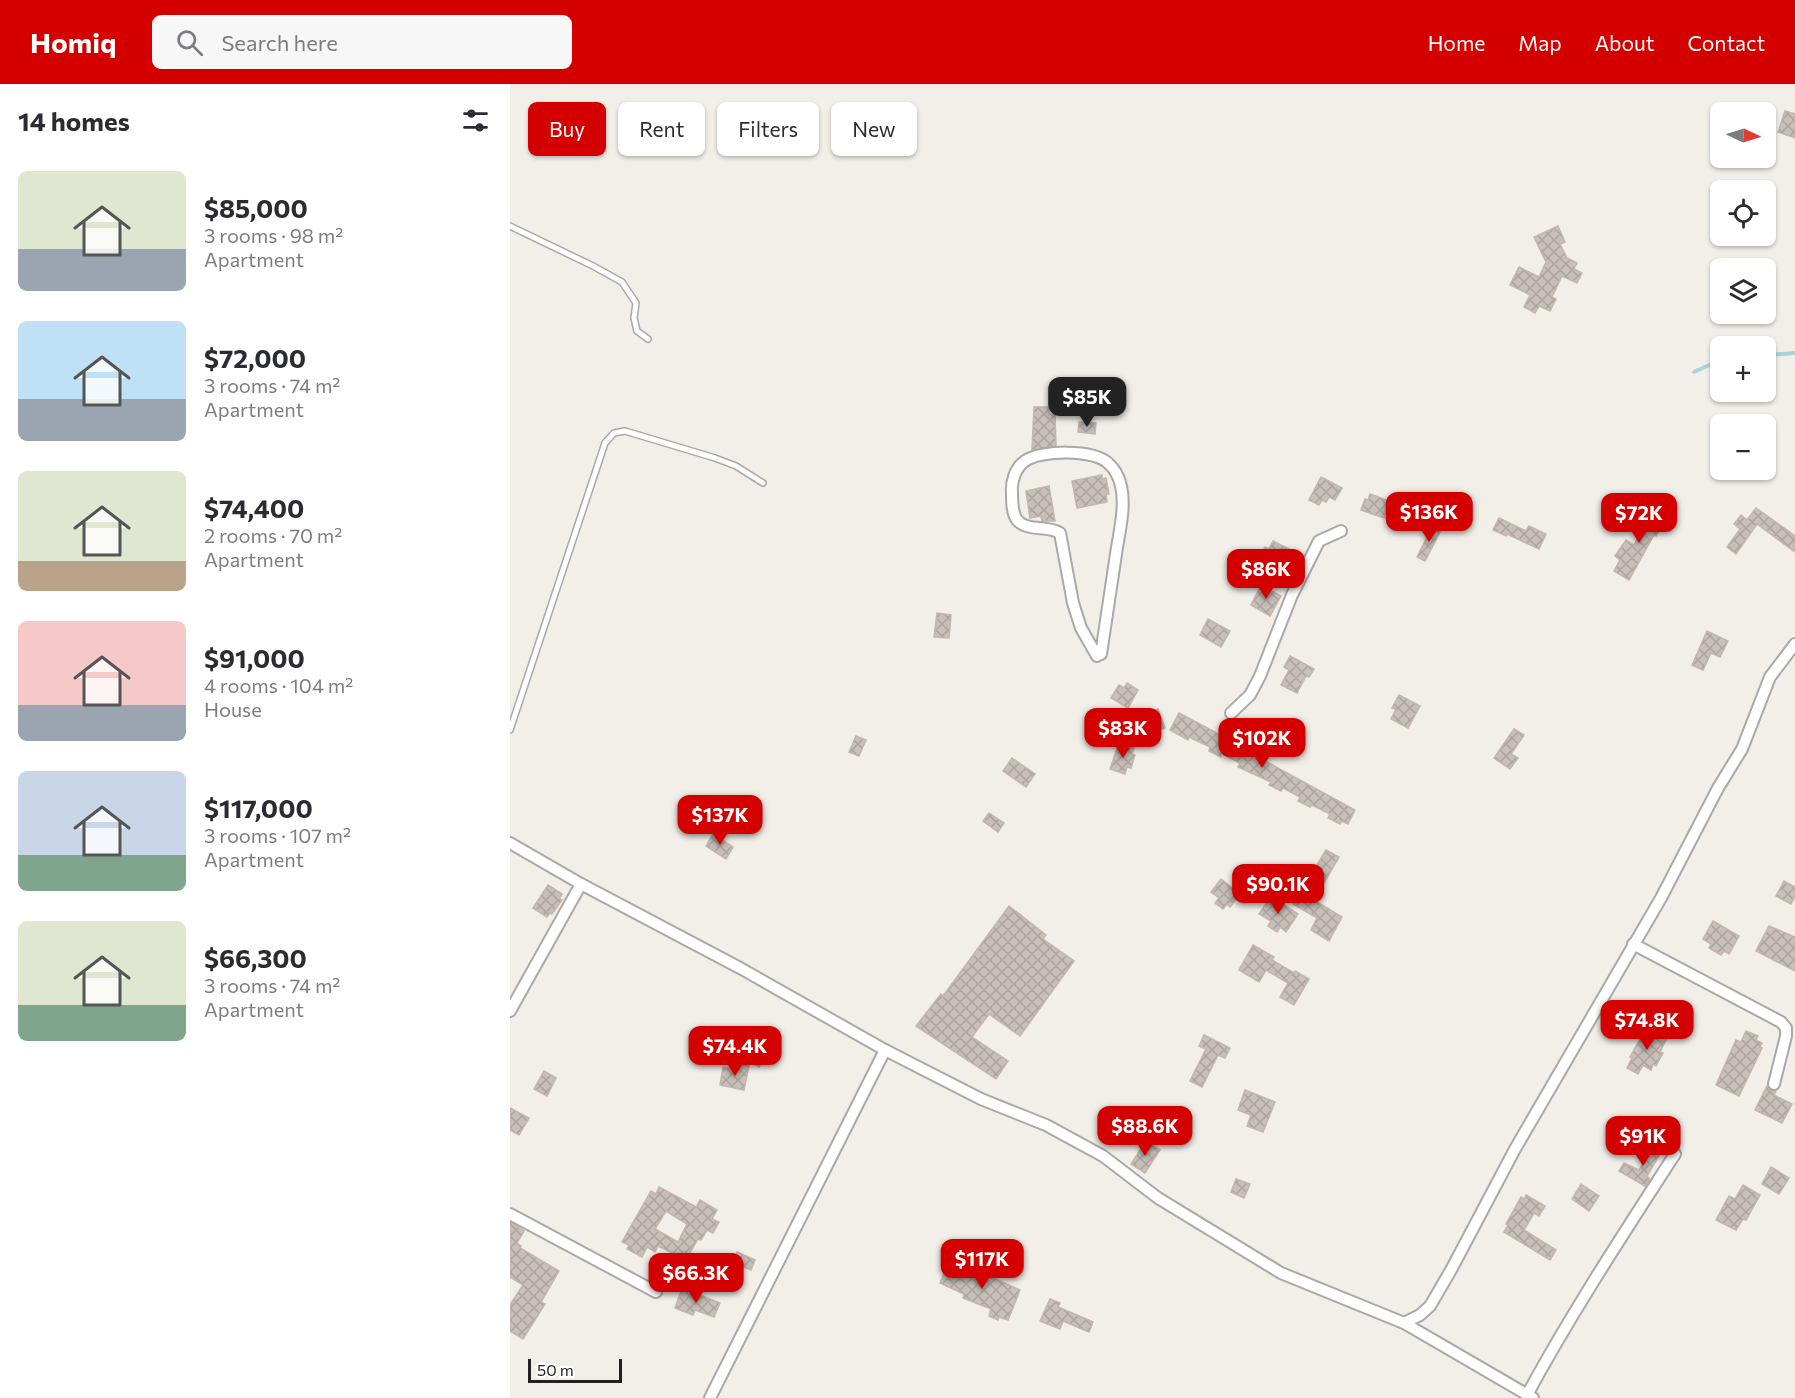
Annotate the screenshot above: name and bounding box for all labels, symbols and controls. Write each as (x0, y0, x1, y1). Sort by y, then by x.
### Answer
search box (152, 15, 572, 69)
text: Homiq (30, 25, 116, 59)
icon: search (173, 26, 206, 59)
text: Search here (221, 29, 338, 56)
text: Home (1428, 30, 1485, 55)
text: Map (1518, 30, 1562, 55)
text: About (1595, 30, 1654, 55)
text: Contact (1687, 30, 1765, 55)
chip: Buy (528, 102, 606, 156)
chip: Rent (618, 102, 705, 156)
chip: Filters (717, 102, 819, 156)
chip: New (831, 102, 917, 156)
north arrow (1710, 102, 1776, 168)
map controls (1710, 102, 1776, 480)
icon: filters (459, 104, 492, 137)
text: 14 homes (18, 105, 130, 136)
button: locate (1710, 180, 1776, 246)
text: $85,000 (204, 192, 308, 223)
icon: home (66, 195, 138, 267)
text: 3 rooms · 98 m² (204, 223, 343, 247)
text: Apartment (204, 247, 304, 271)
button: layers (1710, 258, 1776, 324)
button: + (1710, 336, 1776, 402)
text: $72,000 (204, 342, 306, 373)
icon: home (66, 345, 138, 417)
text: 3 rooms · 74 m² (204, 373, 340, 397)
pin: $85K (1051, 377, 1123, 428)
text: $85K (1062, 384, 1112, 408)
text: Apartment (204, 397, 304, 421)
button: − (1710, 414, 1776, 480)
text: $74,400 (204, 492, 304, 523)
pin: $136K (1387, 492, 1471, 543)
pin: $72K (1603, 493, 1675, 544)
icon: home (66, 495, 138, 567)
text: $136K (1400, 499, 1458, 523)
text: $72K (1615, 500, 1663, 524)
text: 2 rooms · 70 m² (204, 523, 342, 547)
text: Apartment (204, 547, 304, 571)
pin: $86K (1230, 549, 1302, 600)
text: $86K (1241, 556, 1291, 580)
text: $91,000 (204, 642, 305, 673)
icon: home (66, 645, 138, 717)
text: 4 rooms · 104 m² (204, 673, 353, 697)
text: House (204, 697, 262, 721)
pin: $83K (1087, 708, 1159, 759)
text: $83K (1098, 715, 1148, 739)
pin: $102K (1220, 718, 1304, 769)
text: $102K (1232, 725, 1292, 749)
text: $117,000 (204, 792, 313, 823)
icon: home (66, 795, 138, 867)
pin: $137K (678, 795, 762, 846)
text: $137K (692, 802, 748, 826)
text: 3 rooms · 107 m² (204, 823, 351, 847)
text: Apartment (204, 847, 304, 871)
pin: $90.1K (1229, 864, 1327, 915)
text: $90.1K (1246, 871, 1310, 895)
text: $66,300 (204, 942, 307, 973)
icon: home (66, 945, 138, 1017)
text: 3 rooms · 74 m² (204, 973, 340, 997)
text: Apartment (204, 997, 304, 1021)
pin: $74.8K (1598, 1000, 1696, 1051)
text: $74.8K (1615, 1007, 1679, 1031)
pin: $74.4K (686, 1026, 784, 1077)
text: $74.4K (703, 1033, 767, 1057)
pin: $88.6K (1096, 1106, 1194, 1157)
text: $88.6K (1111, 1113, 1179, 1137)
pin: $91K (1607, 1116, 1679, 1167)
text: $91K (1620, 1123, 1666, 1147)
pin: $117K (940, 1239, 1024, 1290)
text: $117K (955, 1246, 1009, 1270)
pin: $66.3K (647, 1253, 745, 1304)
text: $66.3K (663, 1260, 729, 1284)
scale bar (528, 1356, 622, 1384)
text: 50 m (537, 1360, 574, 1379)

